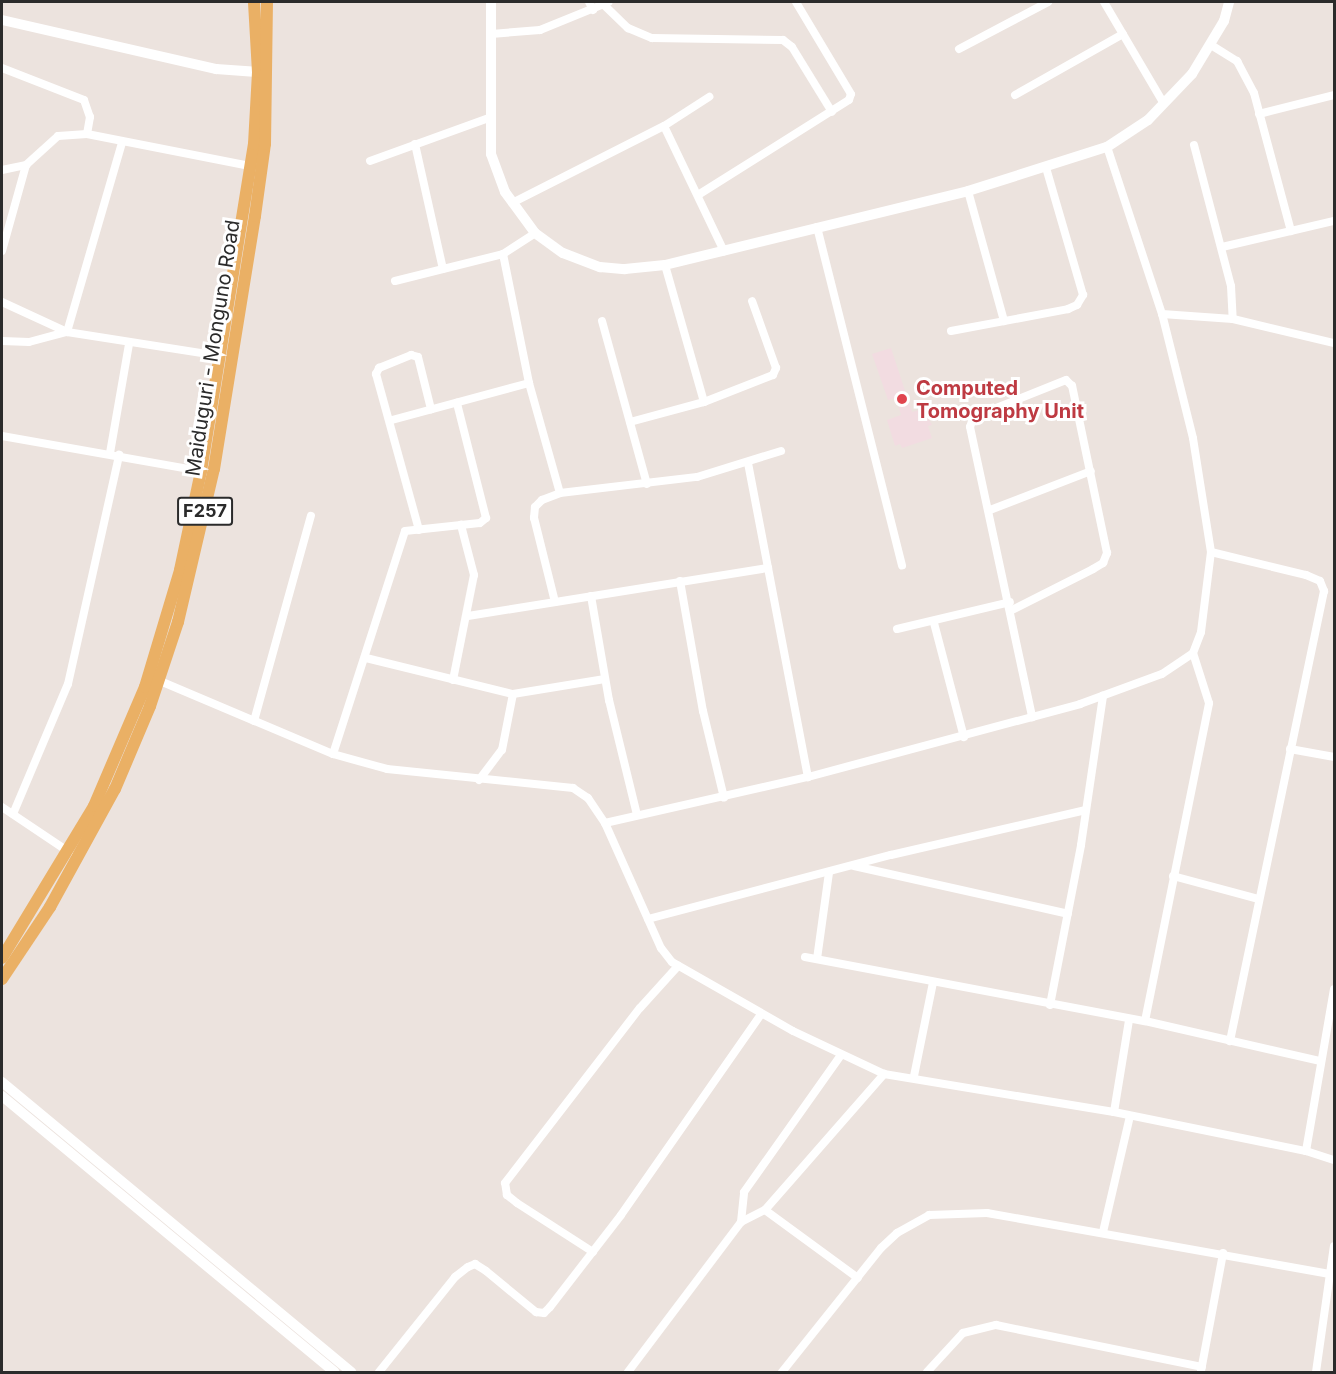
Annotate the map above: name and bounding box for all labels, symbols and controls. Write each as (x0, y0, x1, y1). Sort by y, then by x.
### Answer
street label: Maiduguri - Monguno Road (181, 218, 245, 478)
place label: Computed Tomography Unit (916, 376, 1084, 423)
marker: Computed Tomography Unit (893, 390, 911, 408)
road number: F257 (176, 496, 234, 526)

